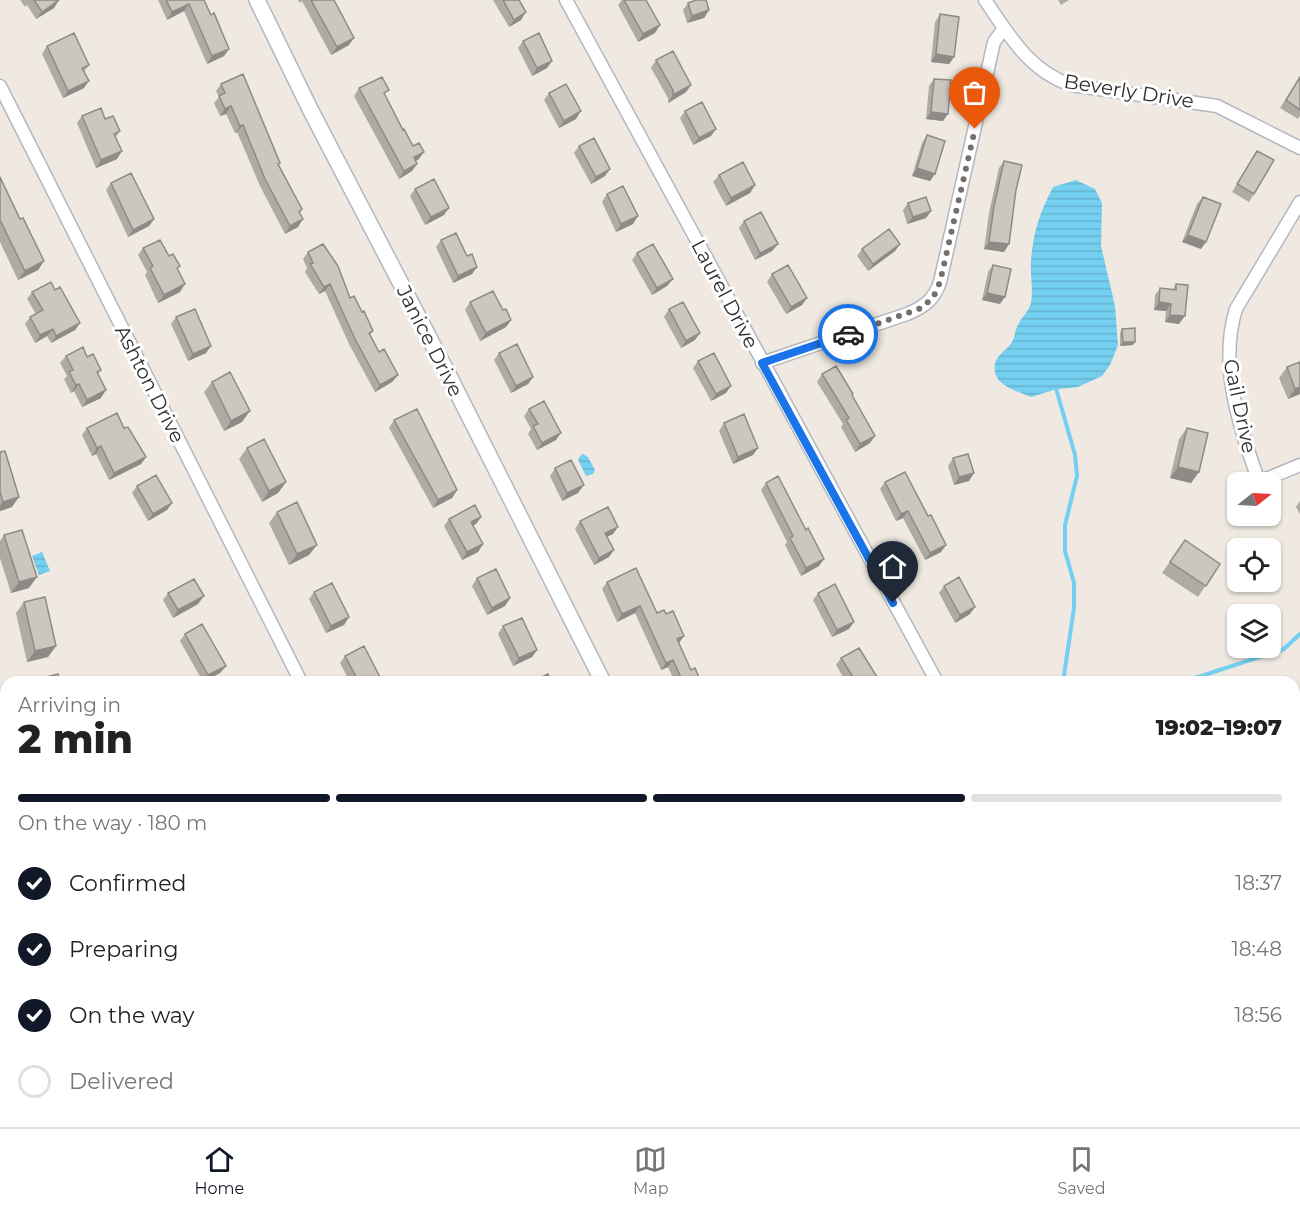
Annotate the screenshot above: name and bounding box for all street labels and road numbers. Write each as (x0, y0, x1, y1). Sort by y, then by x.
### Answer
street label: Beverly Drive (1062, 69, 1196, 113)
street label: Laurel Drive (686, 235, 764, 353)
street label: Janice Drive (391, 281, 468, 401)
street label: Ashton Drive (110, 321, 190, 447)
street label: Gail Drive (1218, 357, 1262, 455)

